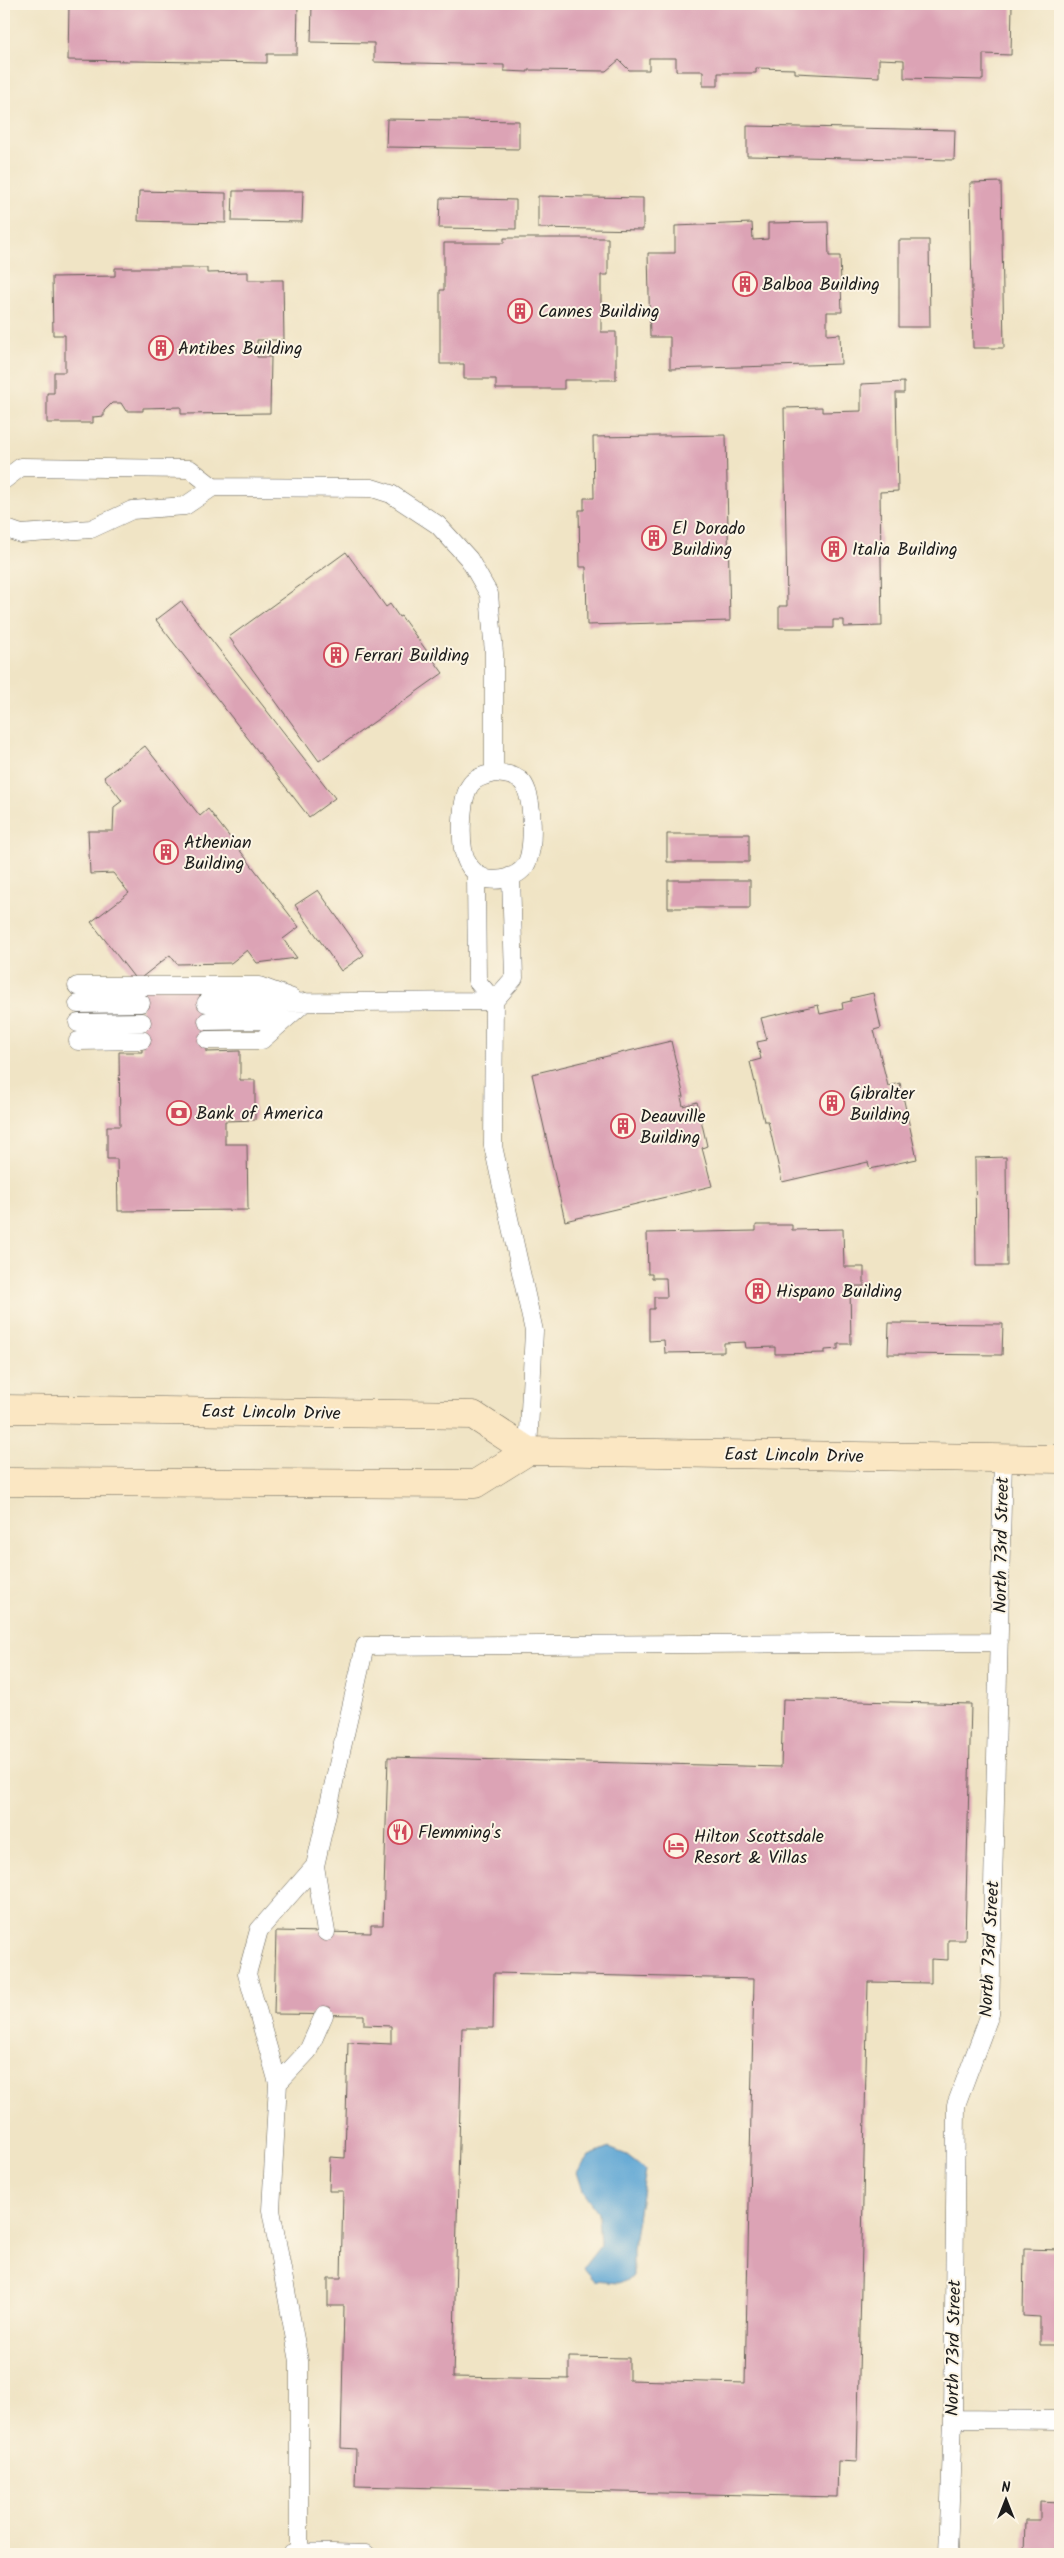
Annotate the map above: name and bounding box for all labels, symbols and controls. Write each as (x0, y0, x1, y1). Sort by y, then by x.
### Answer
building icon: Balboa Building (732, 271, 758, 297)
place label: Balboa Building (762, 271, 880, 300)
building icon: Cannes Building (507, 298, 533, 324)
place label: Cannes Building (538, 298, 660, 327)
building icon: Antibes Building (148, 335, 174, 361)
place label: Antibes Building (178, 335, 302, 364)
place label: El Dorado Building (672, 515, 745, 565)
building icon: El Dorado Building (641, 525, 667, 551)
building icon: Italia Building (821, 536, 847, 562)
place label: Italia Building (852, 536, 958, 565)
building icon: Ferrari Building (323, 642, 349, 668)
place label: Ferrari Building (354, 642, 470, 671)
place label: Athenian Building (184, 829, 252, 879)
building icon: Athenian Building (153, 839, 179, 865)
place label: Gibralter Building (850, 1080, 916, 1130)
building icon: Gibralter Building (819, 1090, 845, 1116)
bank icon: Bank of America (166, 1100, 192, 1126)
place label: Bank of America (196, 1100, 323, 1129)
place label: Deauville Building (640, 1103, 706, 1153)
building icon: Deauville Building (610, 1113, 636, 1139)
building icon: Hispano Building (745, 1278, 771, 1304)
place label: Hispano Building (776, 1278, 902, 1307)
street label: East Lincoln Drive (201, 1398, 341, 1429)
street label: East Lincoln Drive (724, 1441, 864, 1472)
street label: North 73rd Street (987, 1475, 1018, 1614)
restaurant icon: Flemming's (387, 1819, 413, 1845)
place label: Flemming's (418, 1819, 502, 1848)
place label: Hilton Scottsdale Resort & Villas (694, 1823, 824, 1873)
hotel icon: Hilton Scottsdale Resort & Villas (663, 1833, 689, 1859)
street label: North 73rd Street (972, 1879, 1009, 2018)
street label: North 73rd Street (939, 2278, 970, 2417)
north arrow (982, 2476, 1032, 2526)
text: N (1002, 2477, 1011, 2499)

